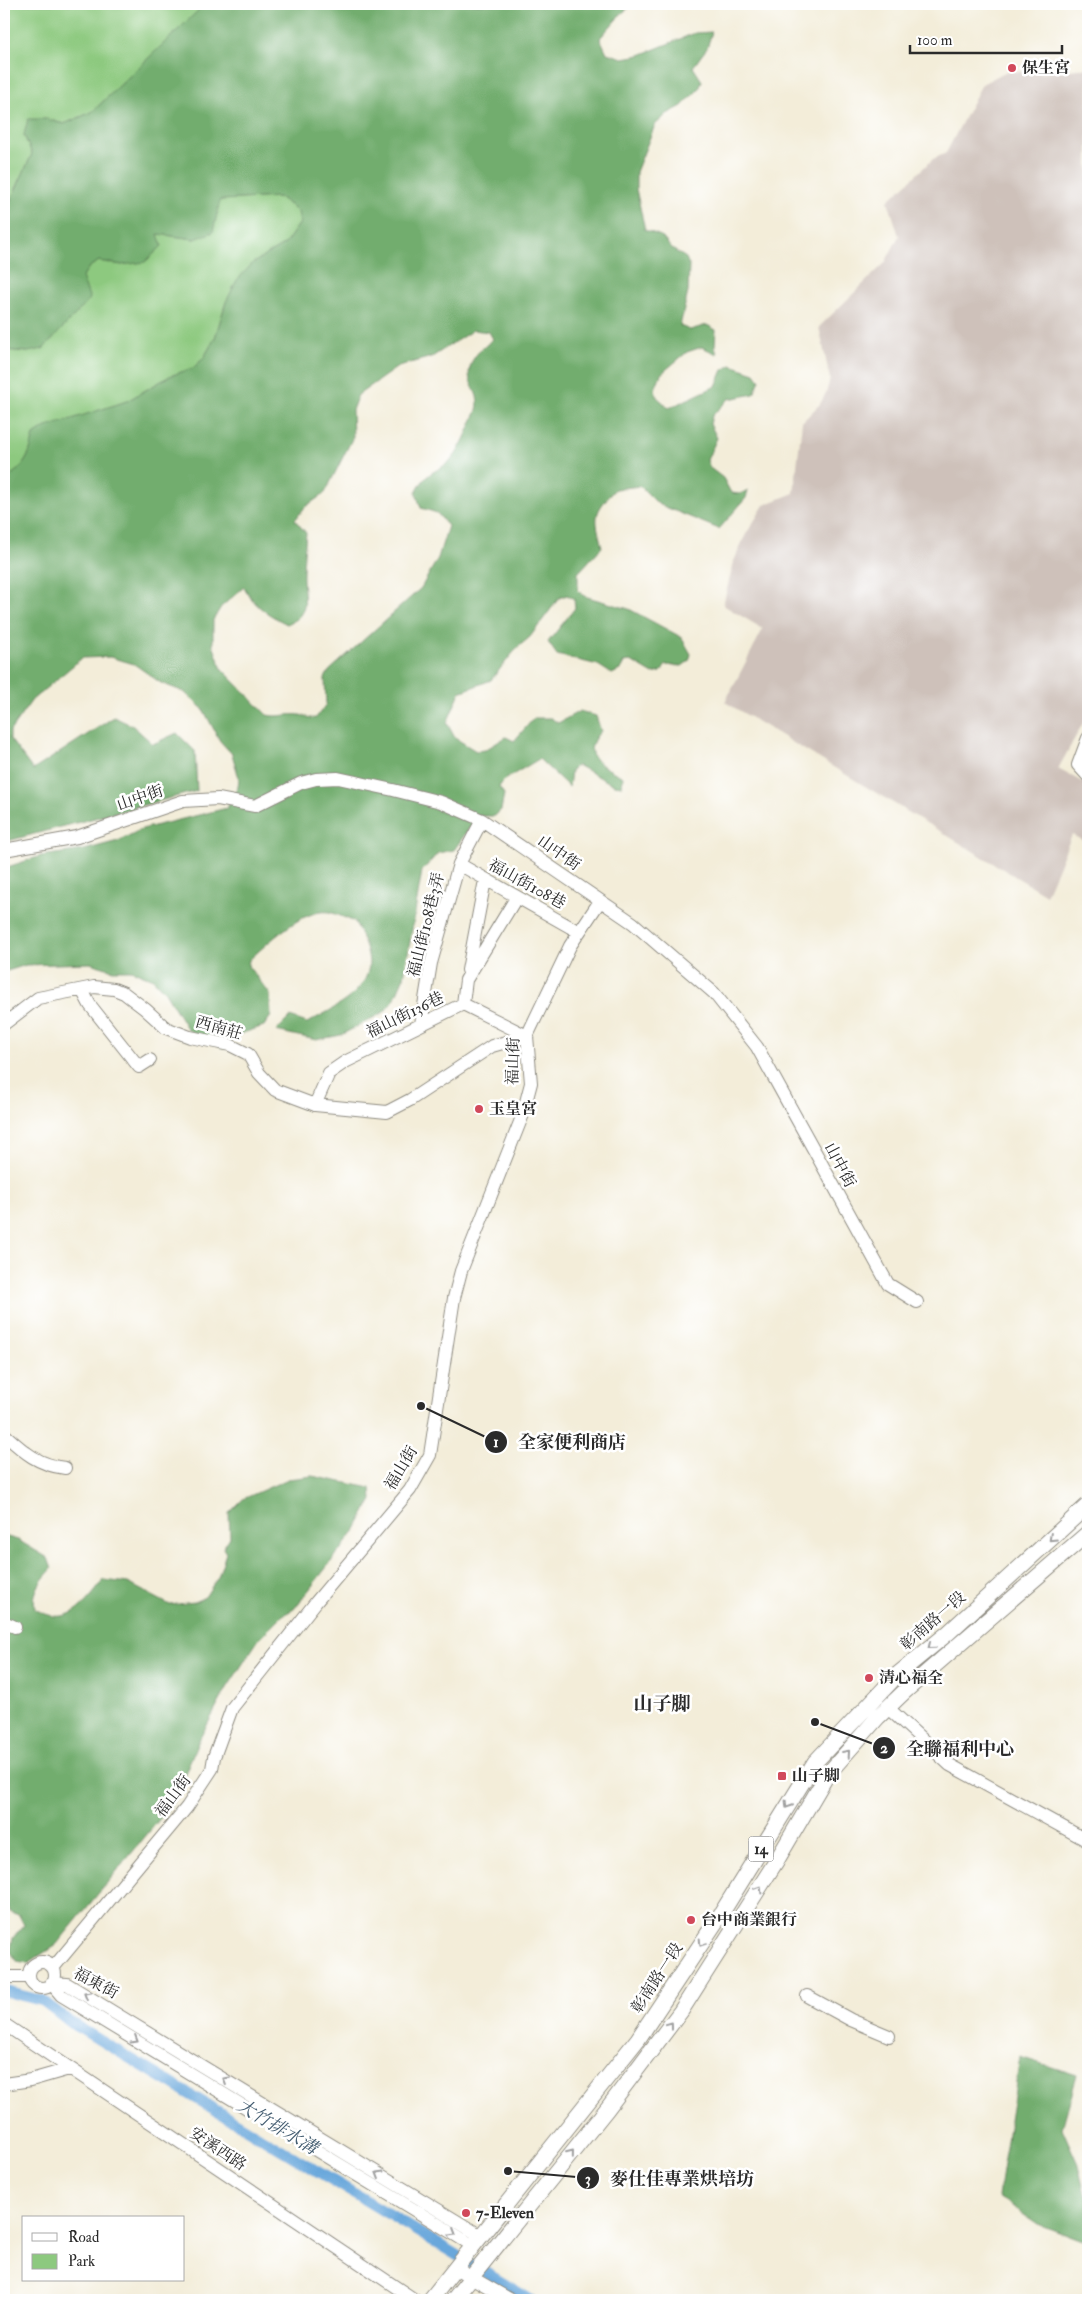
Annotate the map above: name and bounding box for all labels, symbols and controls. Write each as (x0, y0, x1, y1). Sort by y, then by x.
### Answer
scale bar (910, 22, 1062, 54)
text: 100 m (917, 31, 953, 50)
place label: 保生宮 (1022, 58, 1070, 78)
marker: 保生宮 (1006, 62, 1018, 74)
street label: 山中街 (114, 781, 166, 815)
street label: 山中街 (534, 831, 584, 875)
street label: 福山街108巷 (485, 855, 569, 913)
street label: 福山街108巷3弄 (403, 870, 449, 980)
street label: 福山街136巷 (363, 988, 447, 1042)
street label: 西南莊 (193, 1012, 245, 1044)
street label: 福山街 (502, 1037, 524, 1085)
place label: 玉皇宮 (489, 1099, 537, 1119)
marker: 玉皇宮 (473, 1103, 485, 1115)
street label: 山中街 (820, 1139, 860, 1191)
callout: 全家便利商店 (483, 1426, 636, 1459)
text: 全家便利商店 (518, 1431, 626, 1454)
text: 1 (493, 1433, 499, 1452)
street label: 福山街 (380, 1442, 422, 1494)
one-way arrow (1049, 1532, 1058, 1541)
street label: 彰南路一段 (896, 1587, 970, 1655)
one-way arrow (928, 1641, 937, 1650)
place label: 清心福全 (879, 1668, 943, 1688)
marker: 清心福全 (863, 1672, 875, 1684)
district label: 山子脚 (633, 1692, 691, 1716)
callout: 全聯福利中心 (871, 1732, 1024, 1765)
text: 全聯福利中心 (906, 1738, 1014, 1761)
text: 2 (880, 1739, 888, 1758)
one-way arrow (841, 1749, 850, 1758)
place label: 山子脚 (792, 1766, 840, 1786)
marker: 山子脚 (776, 1770, 788, 1782)
street label: 福山街 (151, 1771, 195, 1821)
one-way arrow (785, 1800, 795, 1809)
road number: 14 (748, 1836, 774, 1862)
one-way arrow (752, 1885, 762, 1894)
place label: 台中商業銀行 (701, 1910, 797, 1930)
marker: 台中商業銀行 (685, 1914, 697, 1926)
one-way arrow (699, 1937, 708, 1946)
street label: 彰南路一段 (627, 1939, 687, 2017)
street label: 福東街 (70, 1963, 122, 2003)
one-way arrow (83, 1992, 92, 2002)
one-way arrow (665, 2022, 673, 2031)
one-way arrow (129, 2033, 138, 2043)
one-way arrow (222, 2077, 231, 2087)
water label: 大竹排水溝 (233, 2094, 324, 2162)
street label: 安溪西路 (186, 2123, 250, 2175)
one-way arrow (565, 2150, 574, 2159)
callout: 麥仕佳專業烘培坊 (575, 2162, 764, 2195)
text: 麥仕佳專業烘培坊 (610, 2168, 754, 2191)
one-way arrow (376, 2170, 385, 2180)
text: 3 (585, 2170, 591, 2189)
place label: 7-Eleven (476, 2203, 535, 2223)
marker: 7-Eleven (460, 2207, 472, 2219)
legend (22, 2216, 185, 2282)
one-way arrow (447, 2227, 456, 2237)
text: Road (68, 2228, 100, 2247)
text: Park (68, 2252, 95, 2271)

